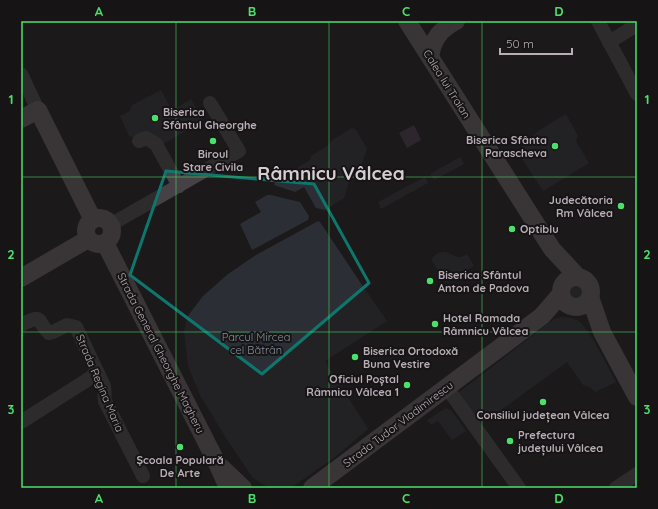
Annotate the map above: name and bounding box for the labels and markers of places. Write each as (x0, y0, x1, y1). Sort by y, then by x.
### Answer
place label: Biserica Sfântul Gheorghe (163, 105, 257, 132)
marker: Biserica Sfântul Gheorghe (150, 113, 160, 123)
place label: Biserica Sfânta Parascheva (466, 133, 547, 160)
marker: Biroul Stare Civila (208, 136, 218, 146)
marker: Biserica Sfânta Parascheva (550, 141, 560, 151)
place label: Biroul Stare Civila (183, 147, 243, 174)
place label: Judecătoria Rm Vâlcea (549, 193, 613, 220)
marker: Judecătoria Rm Vâlcea (616, 201, 626, 211)
place label: Optiblu (520, 222, 559, 236)
marker: Optiblu (507, 224, 517, 234)
place label: Biserica Sfântul Anton de Padova (438, 268, 529, 295)
marker: Biserica Sfântul Anton de Padova (425, 276, 435, 286)
place label: Hotel Ramada Râmnicu Vâlcea (443, 311, 528, 338)
marker: Hotel Ramada Râmnicu Vâlcea (430, 319, 440, 329)
place label: Biserica Ortodoxă Buna Vestire (363, 344, 458, 371)
marker: Biserica Ortodoxă Buna Vestire (350, 352, 360, 362)
place label: Oficiul Poștal Râmnicu Vâlcea 1 (306, 372, 399, 399)
marker: Oficiul Poștal Râmnicu Vâlcea 1 (402, 380, 412, 390)
marker: Consiliul județean Vâlcea (538, 397, 548, 407)
place label: Consiliul județean Vâlcea (477, 408, 610, 423)
place label: Prefectura județului Vâlcea (517, 428, 603, 456)
marker: Prefectura județului Vâlcea (505, 436, 515, 446)
marker: Școala Populară De Arte (175, 442, 185, 452)
place label: Școala Populară De Arte (136, 453, 224, 480)

